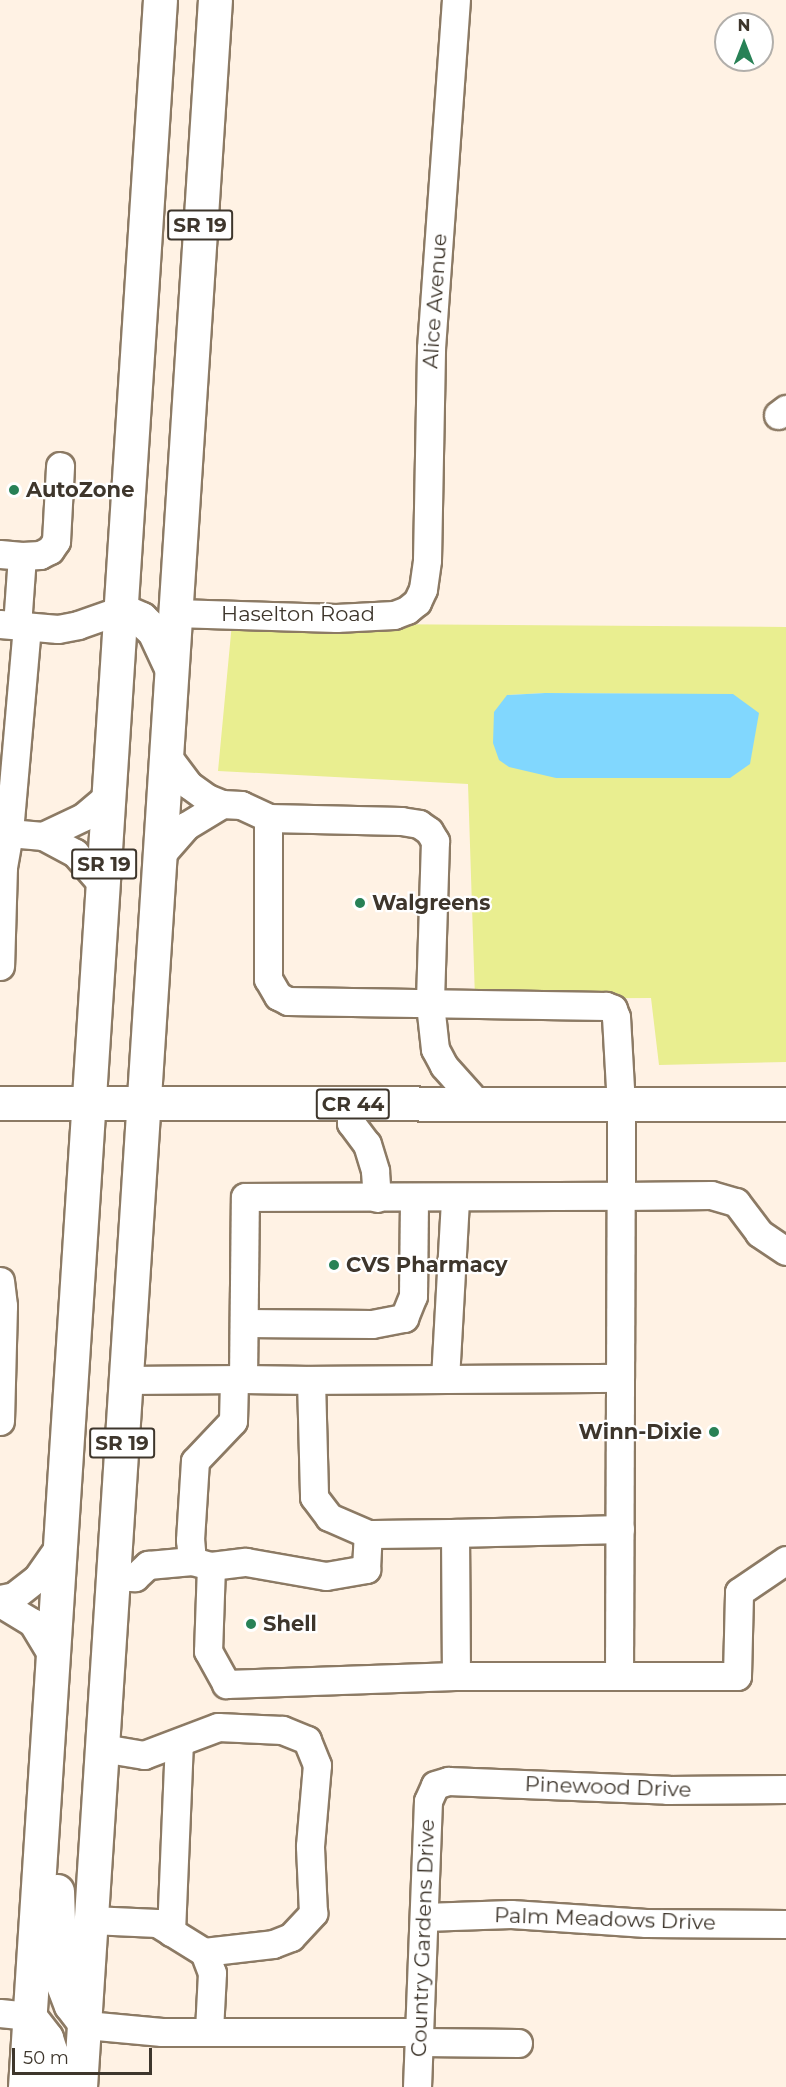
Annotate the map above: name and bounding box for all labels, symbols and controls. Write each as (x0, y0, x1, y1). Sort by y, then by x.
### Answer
north arrow (714, 12, 774, 72)
text: N (738, 16, 750, 35)
road number: SR 19 (167, 208, 233, 242)
street label: Alice Avenue (418, 233, 452, 369)
place label: AutoZone (26, 477, 134, 503)
marker: AutoZone (7, 483, 21, 497)
street label: Haselton Road (221, 601, 375, 627)
road number: SR 19 (71, 847, 137, 881)
place label: Walgreens (372, 890, 490, 916)
marker: Walgreens (353, 896, 367, 910)
road number: CR 44 (316, 1087, 391, 1121)
place label: CVS Pharmacy (346, 1252, 508, 1278)
marker: CVS Pharmacy (327, 1258, 341, 1272)
place label: Winn-Dixie (579, 1419, 702, 1445)
marker: Winn-Dixie (707, 1425, 721, 1439)
road number: SR 19 (89, 1426, 155, 1460)
place label: Shell (263, 1611, 317, 1637)
marker: Shell (244, 1617, 258, 1631)
street label: Pinewood Drive (524, 1772, 692, 1802)
street label: Country Gardens Drive (406, 1819, 440, 2057)
street label: Palm Meadows Drive (494, 1903, 716, 1935)
scale bar (15, 2036, 154, 2074)
text: 50 m (23, 2047, 69, 2069)

